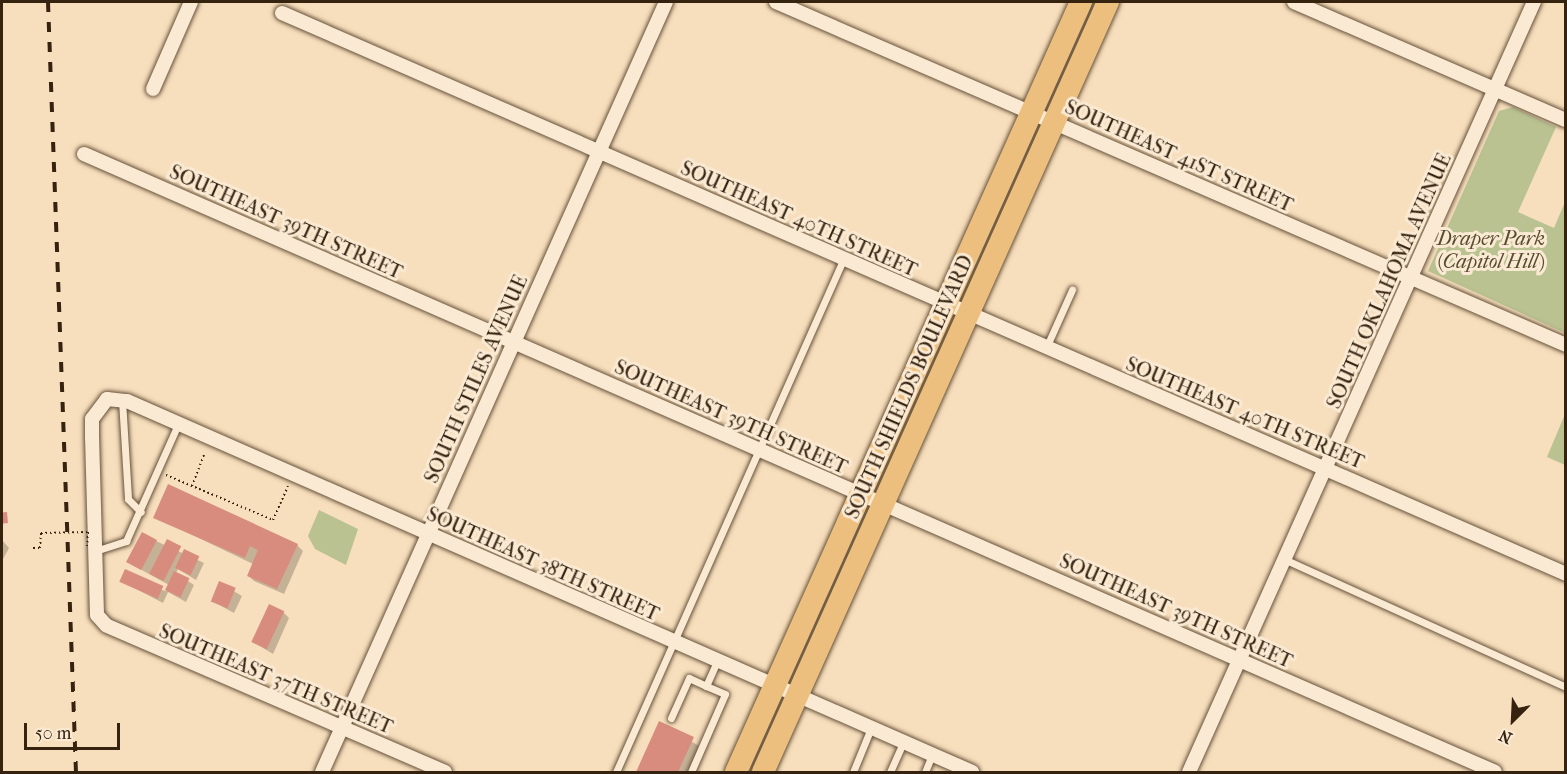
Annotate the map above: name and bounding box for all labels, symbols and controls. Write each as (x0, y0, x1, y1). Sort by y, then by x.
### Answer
street label: SOUTHEAST 41ST STREET (1061, 95, 1297, 217)
street label: SOUTH OKLAHOMA AVENUE (1322, 150, 1456, 412)
street label: SOUTHEAST 40TH STREET (677, 156, 921, 282)
street label: SOUTHEAST 39TH STREET (166, 160, 406, 284)
park label: Draper Park (Capitol Hill) (1437, 226, 1545, 273)
street label: SOUTH SHIELDS BOULEVARD (840, 251, 978, 523)
street label: SOUTH STILES AVENUE (419, 271, 533, 487)
street label: SOUTHEAST 40TH STREET (1122, 352, 1368, 474)
street label: SOUTHEAST 39TH STREET (611, 355, 851, 479)
street label: SOUTHEAST 38TH STREET (423, 502, 663, 626)
street label: SOUTHEAST 39TH STREET (1056, 549, 1296, 673)
street label: SOUTHEAST 37TH STREET (156, 619, 396, 739)
north arrow (1483, 690, 1543, 750)
scale bar (27, 711, 123, 749)
text: 50 m (35, 723, 71, 744)
text: N (1496, 726, 1515, 748)

